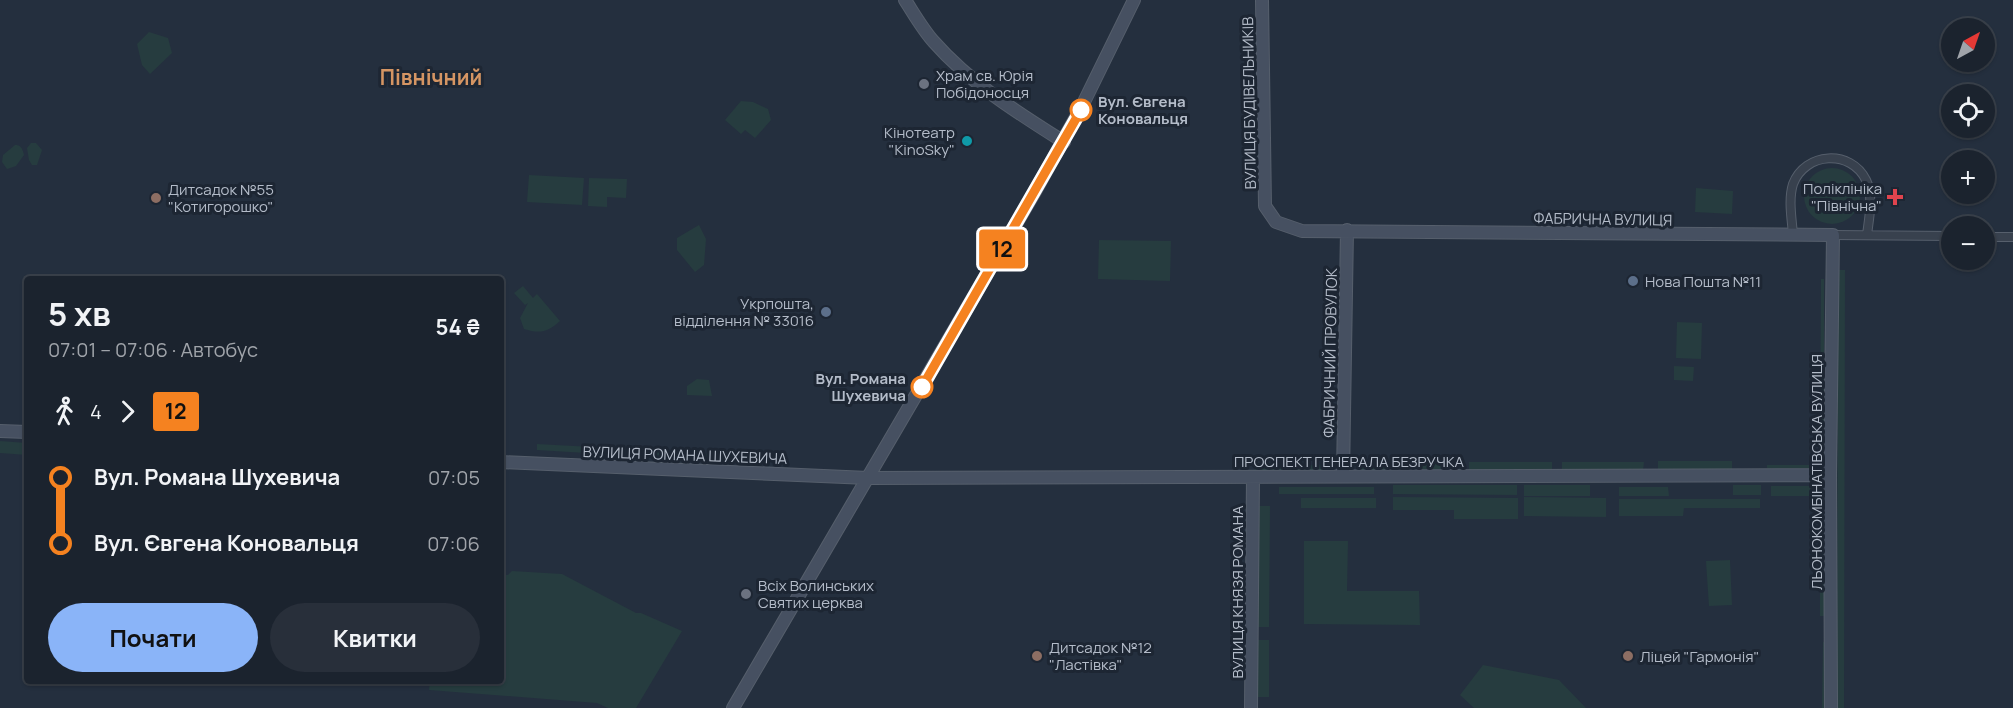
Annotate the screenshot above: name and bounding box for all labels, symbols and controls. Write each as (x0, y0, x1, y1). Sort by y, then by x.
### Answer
street label: ВУЛИЦЯ БУДІВЕЛЬНИКІВ (1237, 17, 1261, 189)
north arrow (1941, 18, 1995, 72)
map controls (1941, 18, 1995, 270)
district label: Північний (380, 63, 482, 91)
place label: Храм св. Юрія Побідоносця (936, 65, 1033, 103)
marker: Храм св. Юрія Побідоносця (917, 77, 931, 91)
button: locate (1941, 84, 1995, 138)
place label: Вул. Євгена Коновальця (1098, 91, 1188, 129)
marker: Вул. Євгена Коновальця (1070, 99, 1092, 121)
place label: Кінотеатр "KinoSky" (884, 122, 955, 160)
marker: Кінотеатр "KinoSky" (960, 134, 974, 148)
button: + (1941, 150, 1995, 204)
place label: Поліклініка "Північна" (1803, 178, 1882, 216)
place label: Дитсадок №55 "Котигорошко" (168, 179, 274, 217)
marker: Поліклініка "Північна" (1886, 188, 1904, 206)
marker: Дитсадок №55 "Котигорошко" (149, 191, 163, 205)
street label: ФАБРИЧНА ВУЛИЦЯ (1533, 207, 1673, 231)
button: − (1941, 216, 1995, 270)
line badge: 12 (975, 230, 1029, 268)
text: 12 (991, 235, 1013, 263)
street label: ФАБРИЧНИЙ ПРОВУЛОК (1318, 268, 1342, 438)
place label: Нова Пошта №11 (1645, 271, 1761, 292)
marker: Нова Пошта №11 (1626, 274, 1640, 288)
text: 5 хв (48, 291, 111, 336)
place label: Укрпошта, відділення № 33016 (674, 293, 814, 331)
marker: Укрпошта, відділення № 33016 (819, 305, 833, 319)
text: 54 ₴ (436, 312, 480, 342)
text: 07:01 – 07:06 · Автобус (48, 336, 258, 363)
street label: ЛЬОНОКОМБІНАТІВСЬКА ВУЛИЦЯ (1806, 354, 1827, 590)
place label: Вул. Романа Шухевича (815, 368, 906, 406)
marker: Вул. Романа Шухевича (911, 376, 933, 398)
icon: walk (48, 395, 81, 428)
icon: forward (111, 395, 144, 428)
text: 12 (165, 397, 187, 425)
text: 4 (90, 398, 102, 425)
street label: ВУЛИЦЯ РОМАНА ШУХЕВИЧА (582, 441, 788, 469)
street label: ПРОСПЕКТ ГЕНЕРАЛА БЕЗРУЧКА (1234, 451, 1465, 472)
text: Вул. Романа Шухевича (94, 462, 340, 492)
text: 07:05 (428, 464, 480, 491)
street label: ВУЛИЦЯ КНЯЗЯ РОМАНА (1227, 505, 1248, 678)
text: Вул. Євгена Коновальця (94, 528, 359, 558)
text: 07:06 (427, 530, 480, 557)
place label: Всіх Волинських Святих церква (758, 575, 874, 613)
marker: Всіх Волинських Святих церква (739, 587, 753, 601)
button: Почати (48, 603, 258, 672)
button: Квитки (270, 603, 480, 672)
place label: Дитсадок №12 "Ластівка" (1049, 637, 1152, 675)
place label: Ліцей "Гармонія" (1640, 646, 1759, 667)
marker: Дитсадок №12 "Ластівка" (1030, 649, 1044, 663)
marker: Ліцей "Гармонія" (1621, 649, 1635, 663)

